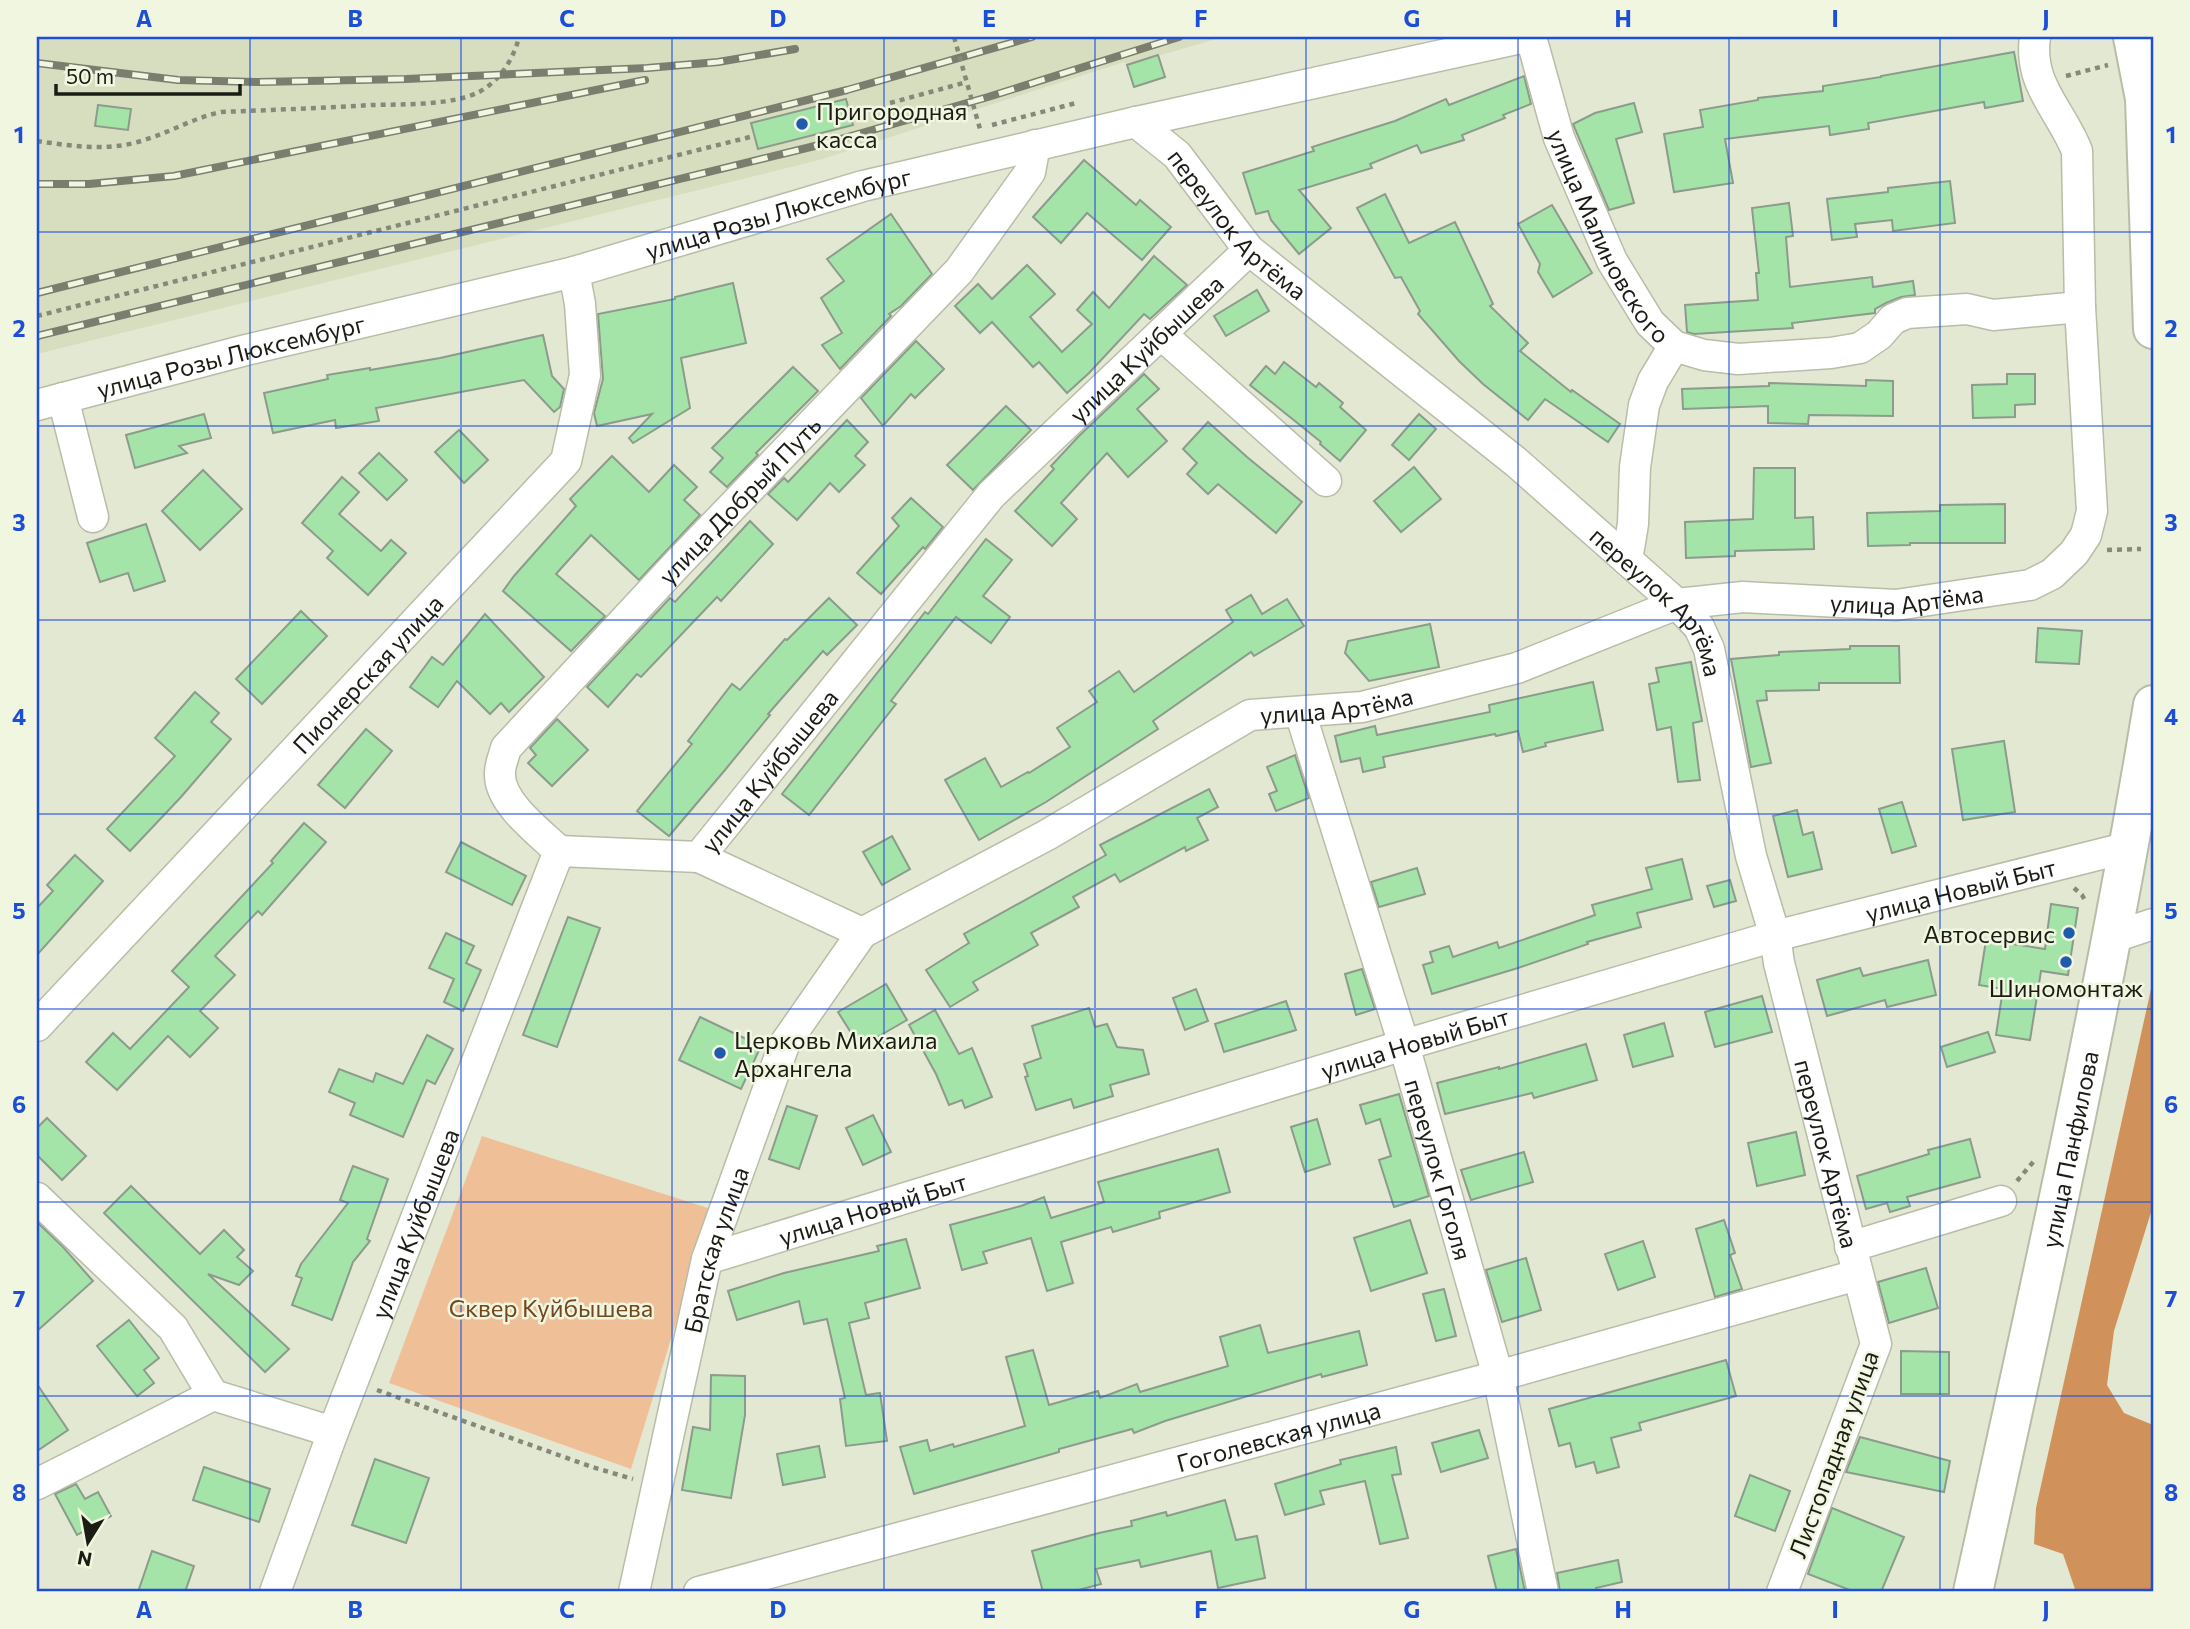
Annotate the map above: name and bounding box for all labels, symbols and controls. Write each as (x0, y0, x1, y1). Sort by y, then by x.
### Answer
text: A (136, 4, 153, 32)
text: B (347, 4, 363, 32)
text: C (559, 4, 575, 32)
text: D (770, 4, 787, 32)
text: E (982, 4, 996, 32)
text: F (1194, 4, 1208, 32)
text: G (1404, 4, 1420, 32)
text: H (1614, 4, 1632, 32)
text: I (1831, 4, 1839, 32)
text: J (2042, 4, 2050, 32)
scale bar (56, 52, 240, 96)
text: 50 m (66, 63, 114, 88)
place label: Пригородная касса (816, 96, 967, 153)
marker: Пригородная касса (794, 116, 810, 132)
text: 1 (14, 120, 24, 148)
text: 1 (2166, 120, 2176, 148)
street label: улица Малиновского (1543, 126, 1676, 349)
street label: переулок Артёма (1163, 143, 1313, 305)
street label: улица Розы Люксембург (642, 161, 914, 265)
street label: улица Куйбышева (1063, 268, 1229, 428)
street label: улица Розы Люксембург (93, 308, 368, 403)
text: 2 (12, 314, 26, 342)
text: 2 (2164, 314, 2178, 342)
street label: улица Добрый Путь (652, 410, 826, 590)
text: 3 (12, 508, 26, 536)
text: 3 (2164, 508, 2178, 536)
street label: переулок Артёма (1585, 520, 1729, 679)
street label: улица Артёма (1829, 578, 1985, 619)
street label: Пионерская улица (286, 588, 448, 759)
street label: улица Артёма (1259, 680, 1416, 729)
street label: улица Куйбышева (694, 683, 843, 858)
text: 4 (12, 702, 26, 730)
text: 4 (2164, 702, 2178, 730)
street label: улица Новый Быт (1862, 852, 2058, 927)
text: 5 (12, 896, 26, 924)
text: 5 (2164, 896, 2178, 924)
place label: Автосервис (1923, 919, 2055, 948)
marker: Автосервис (2061, 925, 2077, 941)
marker: Шиномонтаж (2058, 954, 2074, 970)
place label: Шиномонтаж (1989, 973, 2143, 1002)
street label: улица Новый Быт (1317, 1001, 1512, 1084)
place label: Церковь Михаила Архангела (734, 1025, 937, 1082)
marker: Церковь Михаила Архангела (712, 1045, 728, 1061)
street label: улица Панфилова (2034, 1048, 2103, 1250)
street label: переулок Артёма (1790, 1056, 1865, 1251)
street label: переулок Гоголя (1400, 1075, 1479, 1263)
text: 6 (12, 1090, 26, 1118)
text: 6 (2164, 1090, 2178, 1118)
street label: улица Куйбышева (364, 1124, 464, 1323)
street label: Братская улица (677, 1162, 754, 1336)
street label: улица Новый Быт (775, 1166, 970, 1251)
text: 7 (13, 1284, 25, 1312)
text: 7 (2165, 1284, 2177, 1312)
park label: Сквер Куйбышева (449, 1293, 653, 1322)
street label: Листопадная улица (1782, 1346, 1884, 1562)
street label: Гоголевская улица (1173, 1394, 1383, 1477)
text: 8 (12, 1478, 26, 1506)
text: 8 (2164, 1478, 2178, 1506)
north arrow (52, 1506, 122, 1576)
text: N (75, 1547, 94, 1572)
text: A (136, 1595, 153, 1623)
text: B (347, 1595, 363, 1623)
text: C (559, 1595, 575, 1623)
text: D (770, 1595, 787, 1623)
text: E (982, 1595, 996, 1623)
text: F (1194, 1595, 1208, 1623)
text: G (1404, 1595, 1420, 1623)
text: H (1614, 1595, 1632, 1623)
text: I (1831, 1595, 1839, 1623)
text: J (2042, 1595, 2050, 1623)

